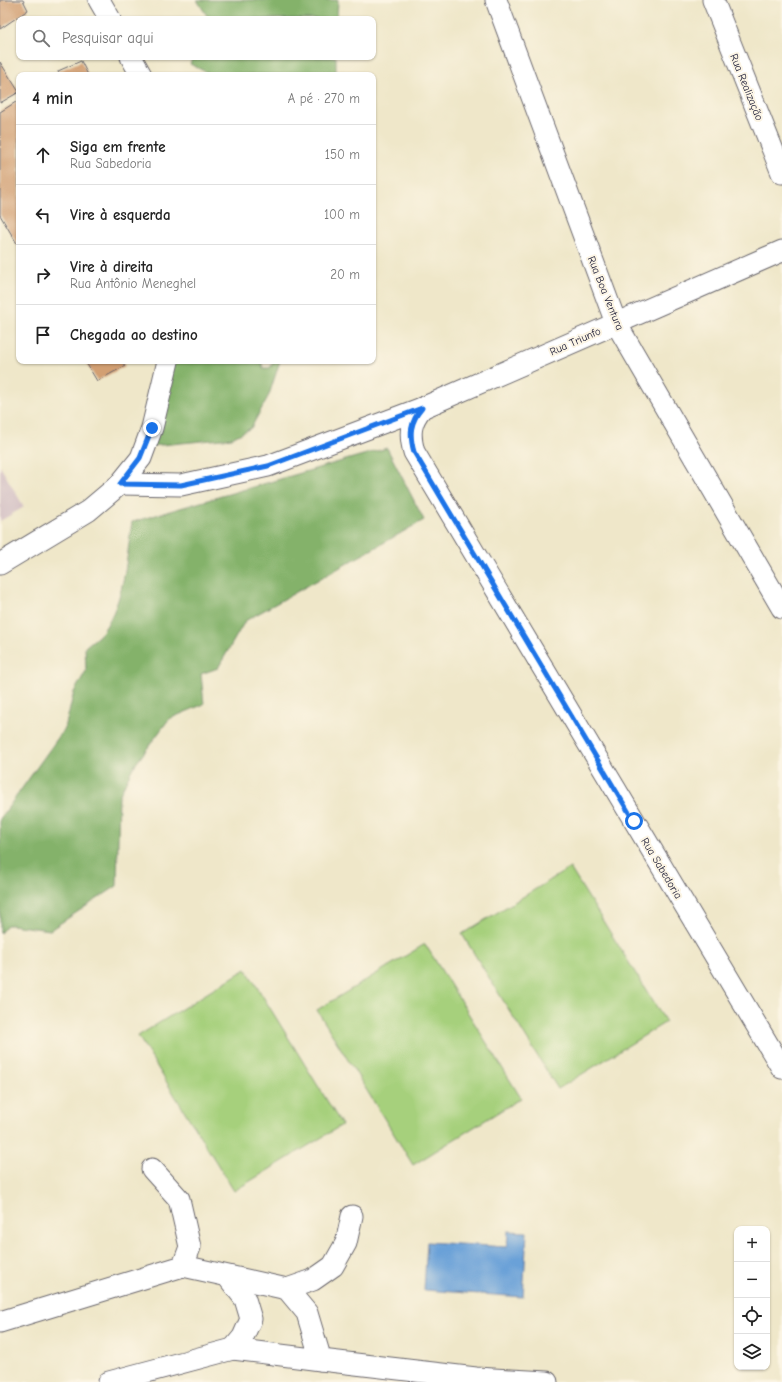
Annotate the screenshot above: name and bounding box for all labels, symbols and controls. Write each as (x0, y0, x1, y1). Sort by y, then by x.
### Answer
search box (16, 16, 376, 60)
icon: search (30, 27, 52, 49)
text: Pesquisar aqui (62, 29, 154, 47)
street label: Rua Realização (727, 52, 766, 123)
text: 4 min (32, 89, 73, 108)
text: A pé · 270 m (288, 91, 360, 106)
text: Siga em frente (70, 138, 166, 156)
icon: ahead (32, 144, 54, 166)
text: 150 m (325, 147, 360, 162)
text: Rua Sabedoria (70, 156, 151, 171)
icon: left (32, 204, 54, 226)
text: Vire à esquerda (70, 206, 171, 224)
text: 100 m (324, 207, 360, 222)
street label: Rua Boa Ventura (585, 254, 626, 332)
text: Vire à direita (70, 258, 153, 276)
icon: right (32, 264, 54, 286)
text: 20 m (330, 267, 360, 282)
text: Rua Antônio Meneghel (70, 276, 196, 291)
icon: arrive (32, 324, 54, 346)
street label: Rua Triunfo (548, 324, 603, 358)
text: Chegada ao destino (70, 326, 198, 344)
route end (143, 419, 161, 437)
route start (625, 812, 643, 830)
street label: Rua Sabedoria (638, 835, 685, 901)
map controls (734, 1226, 770, 1370)
button: + (734, 1226, 770, 1262)
button: − (734, 1262, 770, 1298)
button: locate (734, 1298, 770, 1334)
button: layers (734, 1334, 770, 1370)

